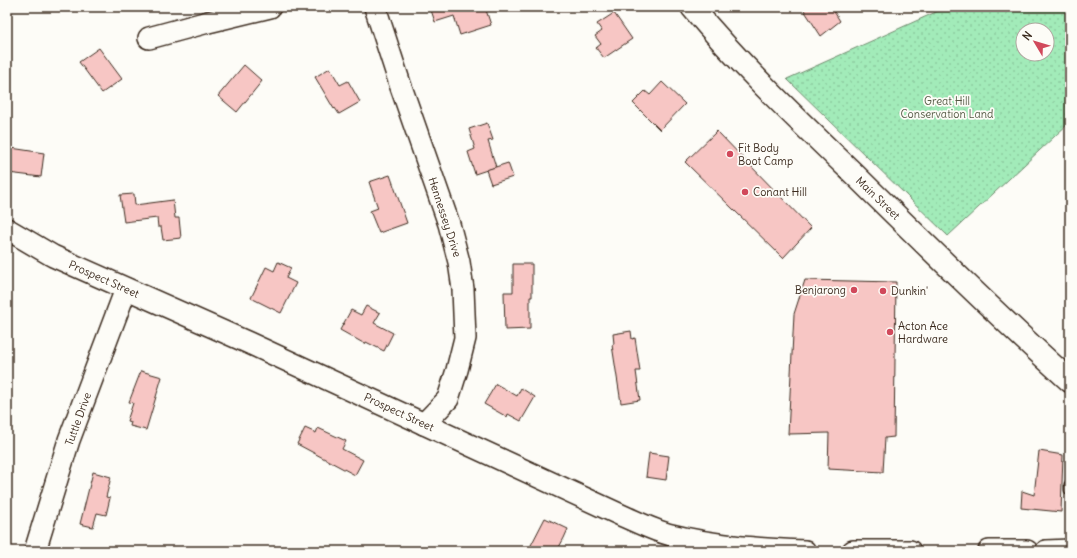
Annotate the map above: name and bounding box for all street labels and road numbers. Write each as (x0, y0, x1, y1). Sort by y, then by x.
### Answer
street label: Main Street (853, 174, 903, 223)
street label: Hennessey Drive (425, 175, 465, 259)
street label: Prospect Street (67, 257, 142, 301)
street label: Tuttle Drive (62, 390, 94, 448)
street label: Prospect Street (362, 390, 437, 434)

